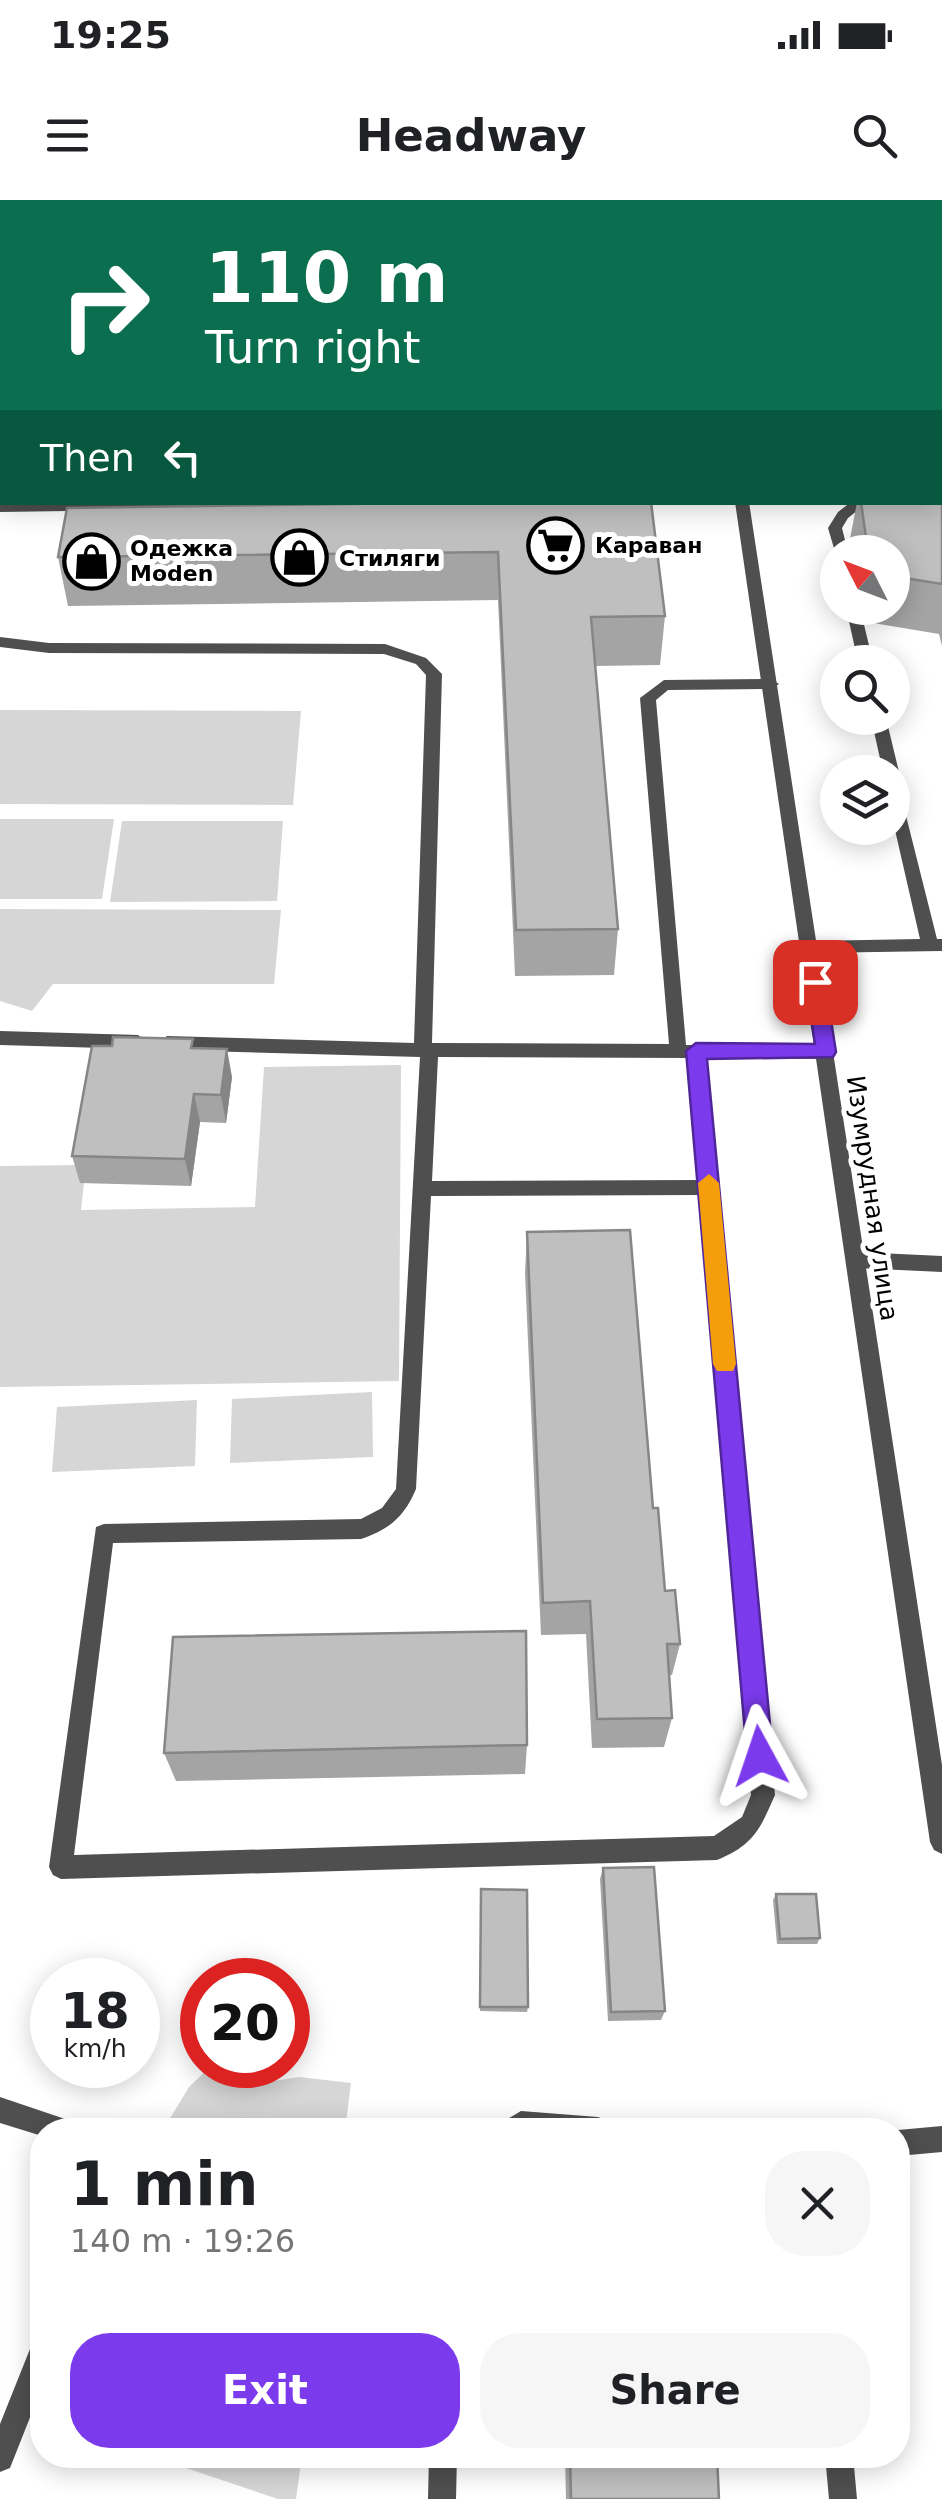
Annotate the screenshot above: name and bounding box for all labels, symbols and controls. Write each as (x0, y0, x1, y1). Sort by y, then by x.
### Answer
text: 19:25 (50, 13, 171, 57)
icon: menu (40, 108, 95, 163)
icon: search (847, 108, 902, 163)
text: Headway (356, 109, 586, 162)
text: 110 m (205, 237, 448, 319)
icon: right (40, 240, 170, 370)
text: Turn right (205, 321, 420, 374)
icon: left (155, 430, 210, 485)
text: Then (40, 436, 135, 480)
supermarket icon: Караван (526, 515, 586, 575)
shop icon: Стиляги (270, 528, 330, 588)
shop icon: Одежка Moden (61, 531, 121, 591)
place label: Караван (595, 533, 702, 558)
north arrow (820, 535, 910, 625)
map controls (820, 535, 910, 845)
place label: Одежка Moden (130, 536, 233, 586)
place label: Стиляги (339, 546, 440, 571)
button: search (820, 645, 910, 735)
button: layers (820, 755, 910, 845)
pin (773, 940, 858, 1025)
icon: arrive (788, 955, 843, 1010)
street label: Изумрудная улица (841, 1073, 904, 1323)
position arrow (708, 1704, 812, 1808)
speed limit sign: 20 (180, 1958, 310, 2088)
text: 18 (60, 1982, 130, 2040)
text: km/h (63, 2034, 127, 2063)
text: 1 min (70, 2149, 258, 2219)
button: close (765, 2151, 870, 2256)
text: 140 m · 19:26 (70, 2222, 295, 2260)
button: Exit (70, 2333, 460, 2448)
button: Share (480, 2333, 870, 2448)

